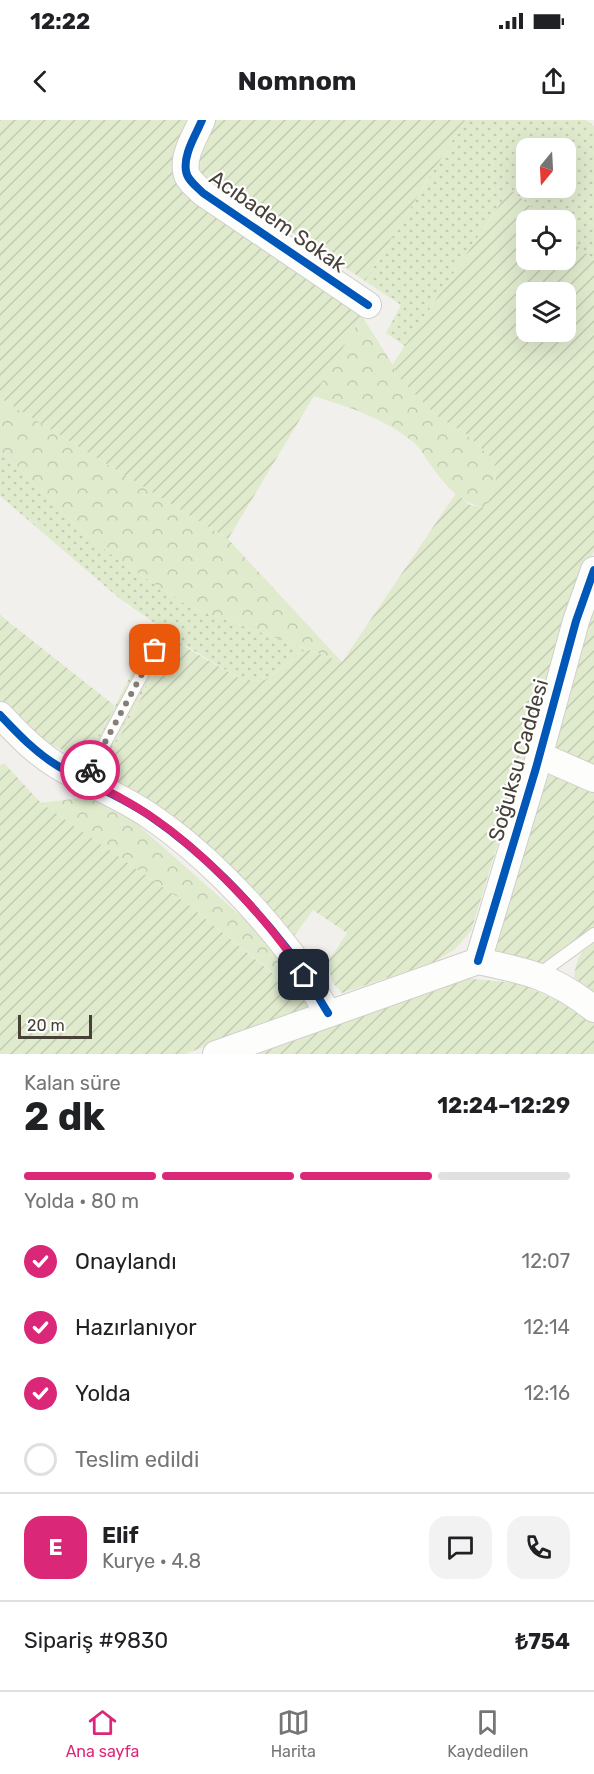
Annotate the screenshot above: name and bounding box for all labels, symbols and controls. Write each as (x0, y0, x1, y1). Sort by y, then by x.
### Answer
text: 12:22 (30, 8, 90, 35)
icon: back (24, 65, 57, 98)
text: Nomnom (237, 65, 357, 97)
icon: share (537, 65, 570, 98)
north arrow (516, 138, 576, 198)
map controls (516, 138, 576, 342)
street label: Acıbadem Sokak (205, 165, 351, 277)
button: locate (516, 210, 576, 270)
button: layers (516, 282, 576, 342)
pin (129, 624, 180, 675)
icon: bag (138, 633, 171, 666)
street label: Soğuksu Caddesi (483, 676, 553, 844)
courier (60, 740, 120, 800)
icon: bike (74, 754, 107, 787)
pin (278, 949, 329, 1000)
icon: home (287, 958, 320, 991)
scale bar (18, 1012, 92, 1040)
text: 20 m (27, 1016, 65, 1035)
text: Kalan süre (24, 1071, 121, 1095)
text: 12:24–12:29 (437, 1092, 570, 1119)
text: 2 dk (24, 1094, 105, 1140)
text: Yolda · 80 m (24, 1189, 139, 1213)
icon: check (24, 1245, 57, 1278)
text: Onaylandı (75, 1248, 177, 1275)
text: 12:07 (522, 1249, 570, 1273)
icon: check (24, 1311, 57, 1344)
text: Hazırlanıyor (75, 1314, 197, 1341)
text: 12:14 (524, 1315, 570, 1339)
icon: check (24, 1377, 57, 1410)
text: Yolda (75, 1380, 131, 1407)
text: 12:16 (524, 1381, 570, 1405)
text: Teslim edildi (75, 1446, 199, 1473)
button: chat (429, 1516, 492, 1579)
button: phone (507, 1516, 570, 1579)
text: Elif (102, 1522, 138, 1549)
text: E (48, 1534, 63, 1561)
text: Kurye · 4.8 (102, 1549, 201, 1573)
text: Sipariş #9830 (24, 1627, 168, 1654)
text: ₺754 (516, 1628, 570, 1655)
tab: Ana sayfa (66, 1706, 139, 1761)
tab: Harita (271, 1706, 316, 1761)
tab: Kaydedilen (447, 1706, 528, 1761)

